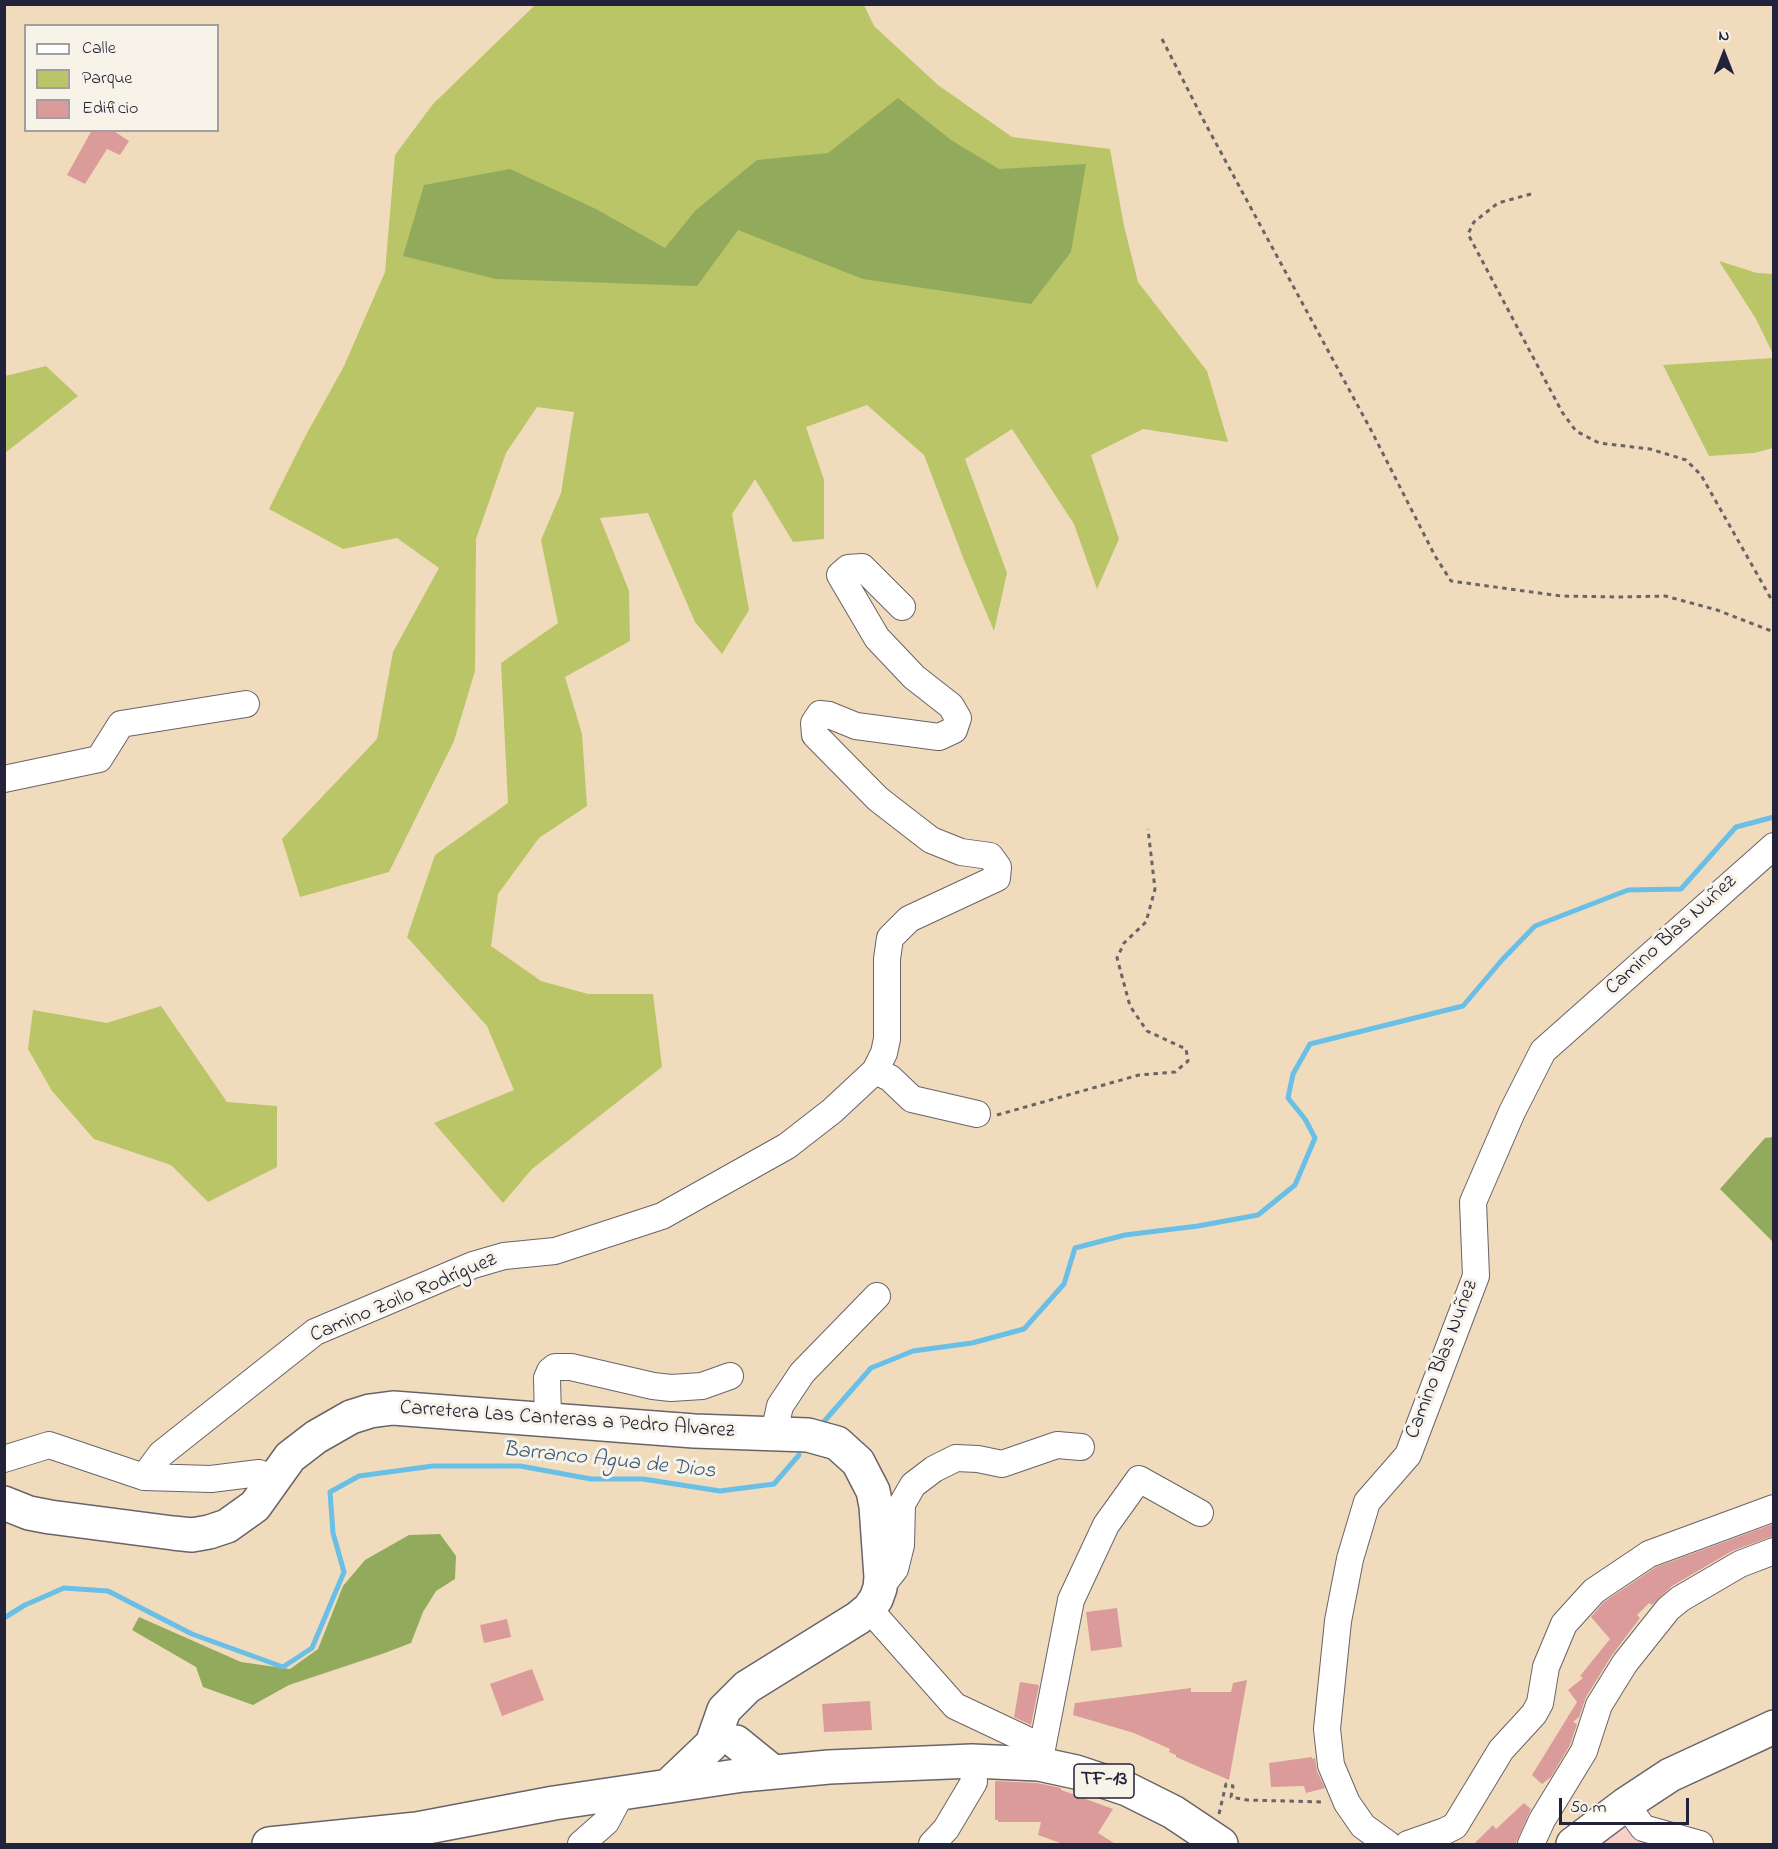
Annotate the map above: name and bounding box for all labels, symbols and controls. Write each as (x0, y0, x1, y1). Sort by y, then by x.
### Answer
legend (24, 24, 219, 132)
north arrow (1694, 24, 1754, 84)
text: N (1719, 24, 1729, 48)
text: Calle (82, 36, 116, 62)
text: Parque (82, 66, 132, 92)
text: Edificio (82, 96, 138, 122)
street label: Camino Blas Nuñez (1601, 870, 1743, 1002)
street label: Camino Zoilo Rodríguez (307, 1248, 501, 1350)
street label: Camino Blas Nuñez (1401, 1277, 1485, 1443)
street label: Carretera Las Canteras a Pedro Alvarez (399, 1397, 735, 1445)
water label: Barranco Agua de Dios (501, 1438, 717, 1486)
road number: TF-13 (1074, 1764, 1134, 1798)
scale bar (1562, 1786, 1692, 1824)
text: 50 m (1570, 1795, 1607, 1821)

